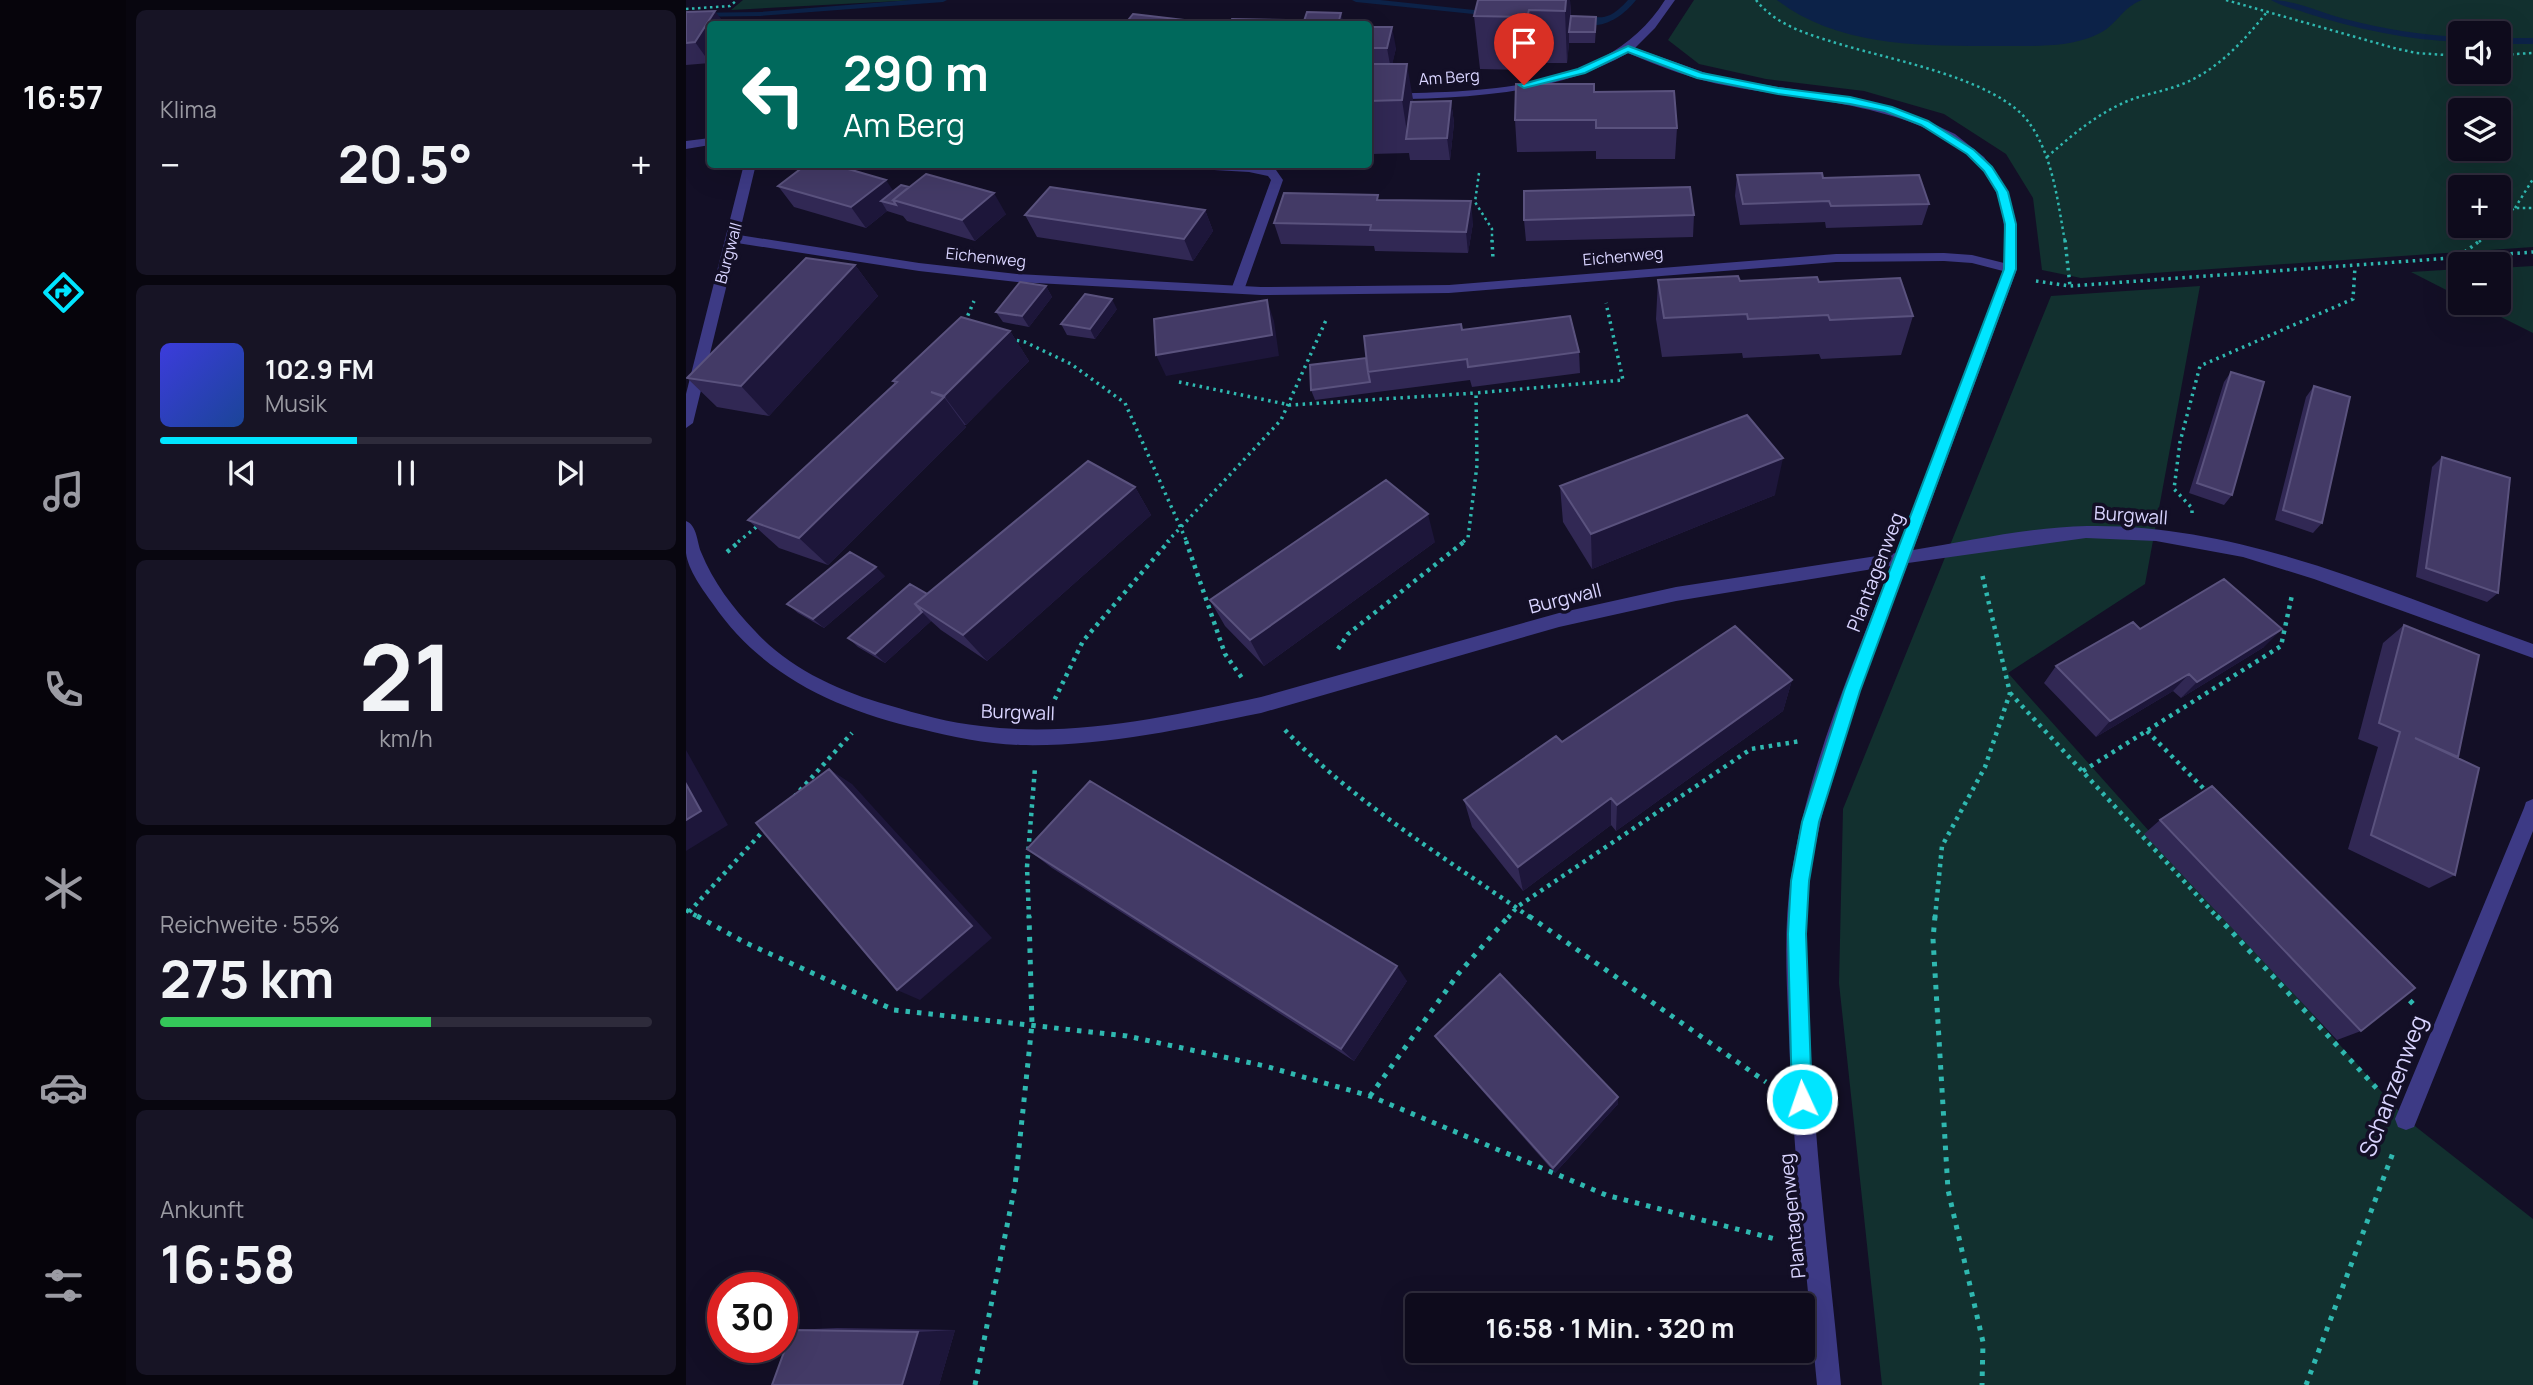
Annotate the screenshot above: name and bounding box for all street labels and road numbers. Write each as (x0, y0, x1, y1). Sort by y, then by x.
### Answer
street label: Am Berg (1418, 64, 1480, 90)
street label: Burgwall (709, 220, 747, 286)
street label: Eichenweg (945, 242, 1027, 272)
street label: Eichenweg (1582, 242, 1664, 270)
street label: Burgwall (2093, 499, 2169, 531)
street label: Plantagenweg (1840, 509, 1910, 635)
street label: Burgwall (1526, 576, 1604, 620)
street label: Burgwall (981, 698, 1055, 726)
street label: Schanzenweg (2350, 1010, 2434, 1161)
street label: Plantagenweg (1772, 1152, 1812, 1280)

